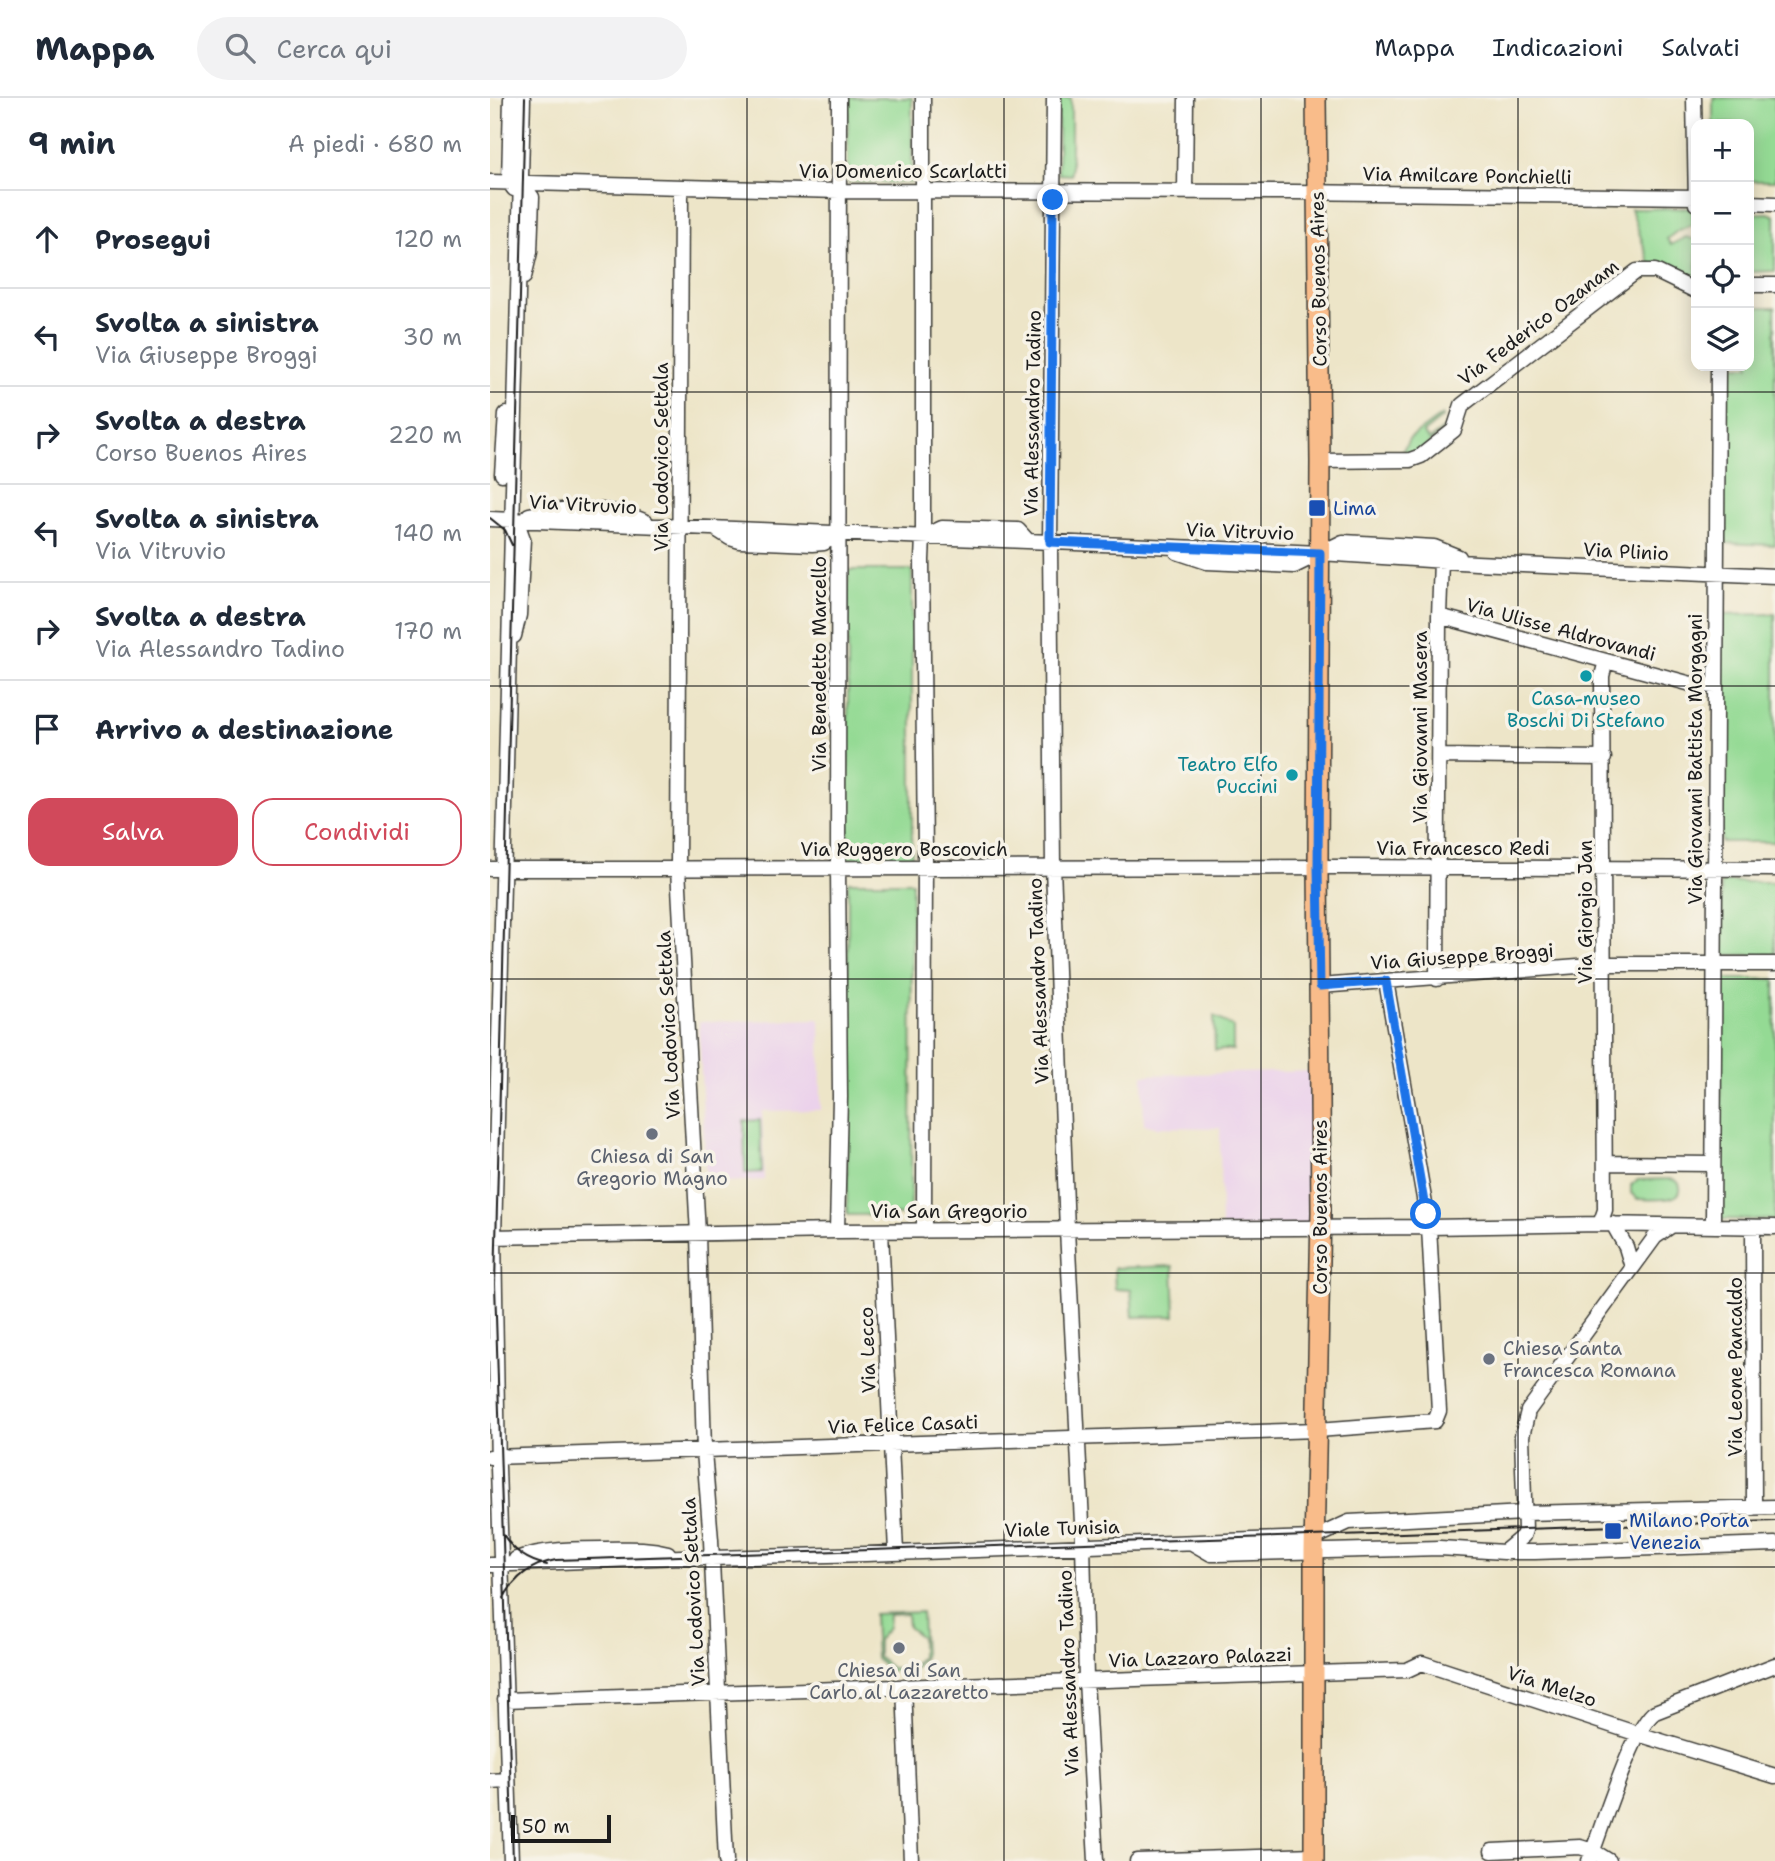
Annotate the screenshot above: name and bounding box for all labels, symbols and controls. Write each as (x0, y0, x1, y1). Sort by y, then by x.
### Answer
search box (197, 17, 687, 80)
text: Mappa (35, 26, 155, 71)
icon: search (221, 29, 259, 67)
text: Cerca qui (277, 31, 392, 66)
text: Mappa (1374, 32, 1454, 64)
text: Indicazioni (1492, 32, 1624, 64)
text: Salvati (1662, 32, 1740, 64)
map controls (1691, 119, 1754, 371)
button: + (1691, 119, 1754, 182)
text: 9 min (28, 123, 115, 164)
text: A piedi · 680 m (288, 129, 462, 159)
street label: Via Domenico Scarlatti (799, 159, 1007, 184)
street label: Via Amilcare Ponchielli (1362, 161, 1572, 190)
button: − (1691, 182, 1754, 245)
route end (1037, 184, 1068, 215)
street label: Corso Buenos Aires (1304, 191, 1333, 367)
icon: ahead (28, 220, 66, 258)
text: Prosegui (95, 222, 211, 257)
text: 120 m (394, 224, 462, 254)
button: locate (1691, 245, 1754, 308)
street label: Via Federico Ozanam (1453, 254, 1624, 391)
text: Svolta a sinistra (95, 305, 319, 340)
button: layers (1691, 308, 1754, 371)
street label: Via Alessandro Tadino (1018, 310, 1047, 516)
icon: left (28, 318, 66, 356)
text: 30 m (403, 322, 462, 352)
text: Via Giuseppe Broggi (95, 340, 318, 370)
street label: Via Lodovico Settala (649, 362, 674, 551)
text: Svolta a destra (95, 403, 306, 438)
icon: right (28, 416, 66, 454)
text: 220 m (388, 420, 462, 450)
text: Corso Buenos Aires (95, 438, 307, 468)
street label: Via Vitruvio (528, 489, 638, 520)
place label: Lima (1333, 496, 1376, 521)
marker: Lima (1307, 498, 1327, 518)
text: Svolta a sinistra (95, 501, 319, 536)
icon: left (28, 514, 66, 552)
street label: Via Vitruvio (1185, 517, 1295, 546)
text: 140 m (394, 518, 462, 548)
text: Via Vitruvio (95, 536, 226, 566)
street label: Via Plinio (1582, 537, 1670, 566)
street label: Via Benedetto Marcello (807, 556, 832, 772)
street label: Via Ulisse Aldrovandi (1463, 592, 1659, 667)
text: Svolta a destra (95, 599, 306, 634)
icon: right (28, 612, 66, 650)
street label: Via Giovanni Battista Morgagni (1683, 613, 1708, 905)
text: 170 m (394, 616, 462, 646)
street label: Via Giovanni Masera (1408, 631, 1433, 823)
text: Via Alessandro Tadino (95, 634, 345, 664)
marker: Casa-museo Boschi Di Stefano (1578, 668, 1594, 684)
place label: Casa-museo Boschi Di Stefano (1507, 686, 1665, 733)
icon: arrive (28, 710, 66, 748)
text: Arrivo a destinazione (95, 712, 393, 747)
place label: Teatro Elfo Puccini (1177, 752, 1278, 799)
marker: Teatro Elfo Puccini (1284, 767, 1300, 783)
button: Salva (28, 798, 238, 866)
button: Condividi (252, 798, 462, 866)
street label: Via Francesco Redi (1376, 836, 1550, 861)
street label: Via Ruggero Boscovich (800, 837, 1008, 862)
street label: Via Giorgio Jan (1573, 840, 1598, 984)
street label: Via Alessandro Tadino (1022, 877, 1055, 1085)
street label: Via Lodovico Settala (651, 930, 686, 1120)
street label: Via Giuseppe Broggi (1369, 938, 1555, 975)
street label: Corso Buenos Aires (1308, 1119, 1333, 1295)
marker: Chiesa di San Gregorio Magno (644, 1126, 660, 1142)
place label: Chiesa di San Gregorio Magno (576, 1144, 728, 1191)
route start (1410, 1198, 1441, 1229)
street label: Via San Gregorio (871, 1199, 1028, 1224)
street label: Via Leone Pancaldo (1723, 1277, 1748, 1457)
street label: Via Lecco (853, 1306, 882, 1394)
place label: Chiesa Santa Francesca Romana (1503, 1336, 1676, 1383)
marker: Chiesa Santa Francesca Romana (1481, 1351, 1497, 1367)
street label: Via Felice Casati (827, 1409, 979, 1440)
street label: Via Lodovico Settala (676, 1497, 711, 1687)
place label: Milano Porta Venezia (1629, 1508, 1749, 1555)
street label: Viale Tunisia (1004, 1514, 1120, 1543)
marker: Milano Porta Venezia (1603, 1521, 1623, 1541)
street label: Via Alessandro Tadino (1052, 1569, 1085, 1777)
marker: Chiesa di San Carlo al Lazzaretto (891, 1640, 907, 1656)
street label: Via Lazzaro Palazzi (1108, 1642, 1292, 1673)
place label: Chiesa di San Carlo al Lazzaretto (809, 1658, 989, 1705)
street label: Via Melzo (1504, 1660, 1600, 1713)
scale bar (511, 1812, 611, 1844)
text: 50 m (522, 1814, 570, 1839)

